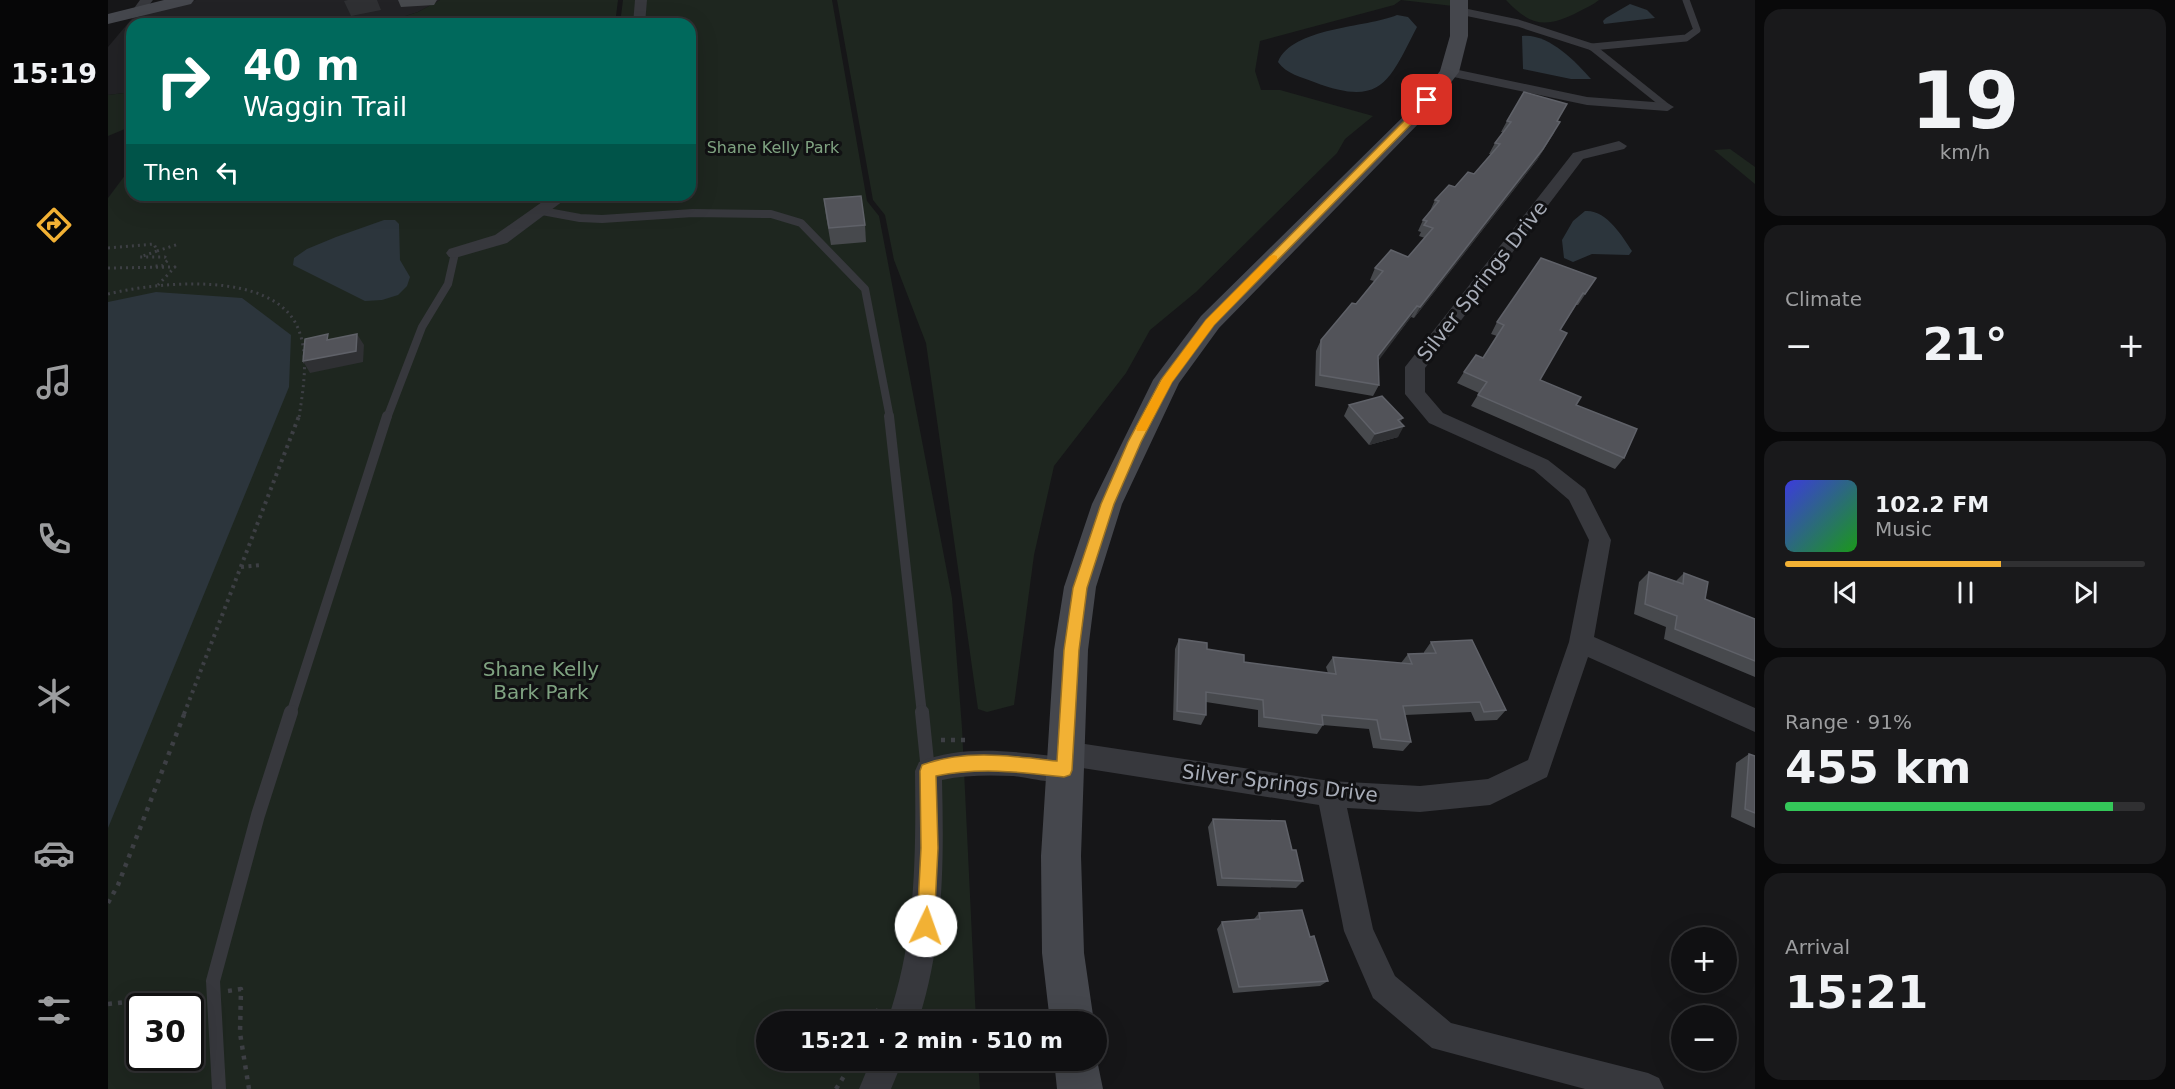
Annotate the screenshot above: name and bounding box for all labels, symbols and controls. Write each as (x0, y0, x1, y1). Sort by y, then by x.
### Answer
text: 40 m (243, 41, 360, 90)
icon: right (144, 42, 222, 120)
text: 19 (1911, 56, 2019, 146)
text: 15:19 (11, 58, 97, 89)
pin (1401, 74, 1452, 125)
icon: arrive (1410, 83, 1443, 116)
text: Waggin Trail (243, 91, 407, 122)
park label: Shane Kelly Park (707, 138, 840, 157)
text: km/h (1940, 140, 1990, 164)
icon: left (211, 156, 244, 189)
text: Then (144, 160, 199, 185)
street label: Silver Springs Drive (1412, 196, 1552, 366)
icon: directions (33, 204, 75, 246)
text: Climate (1785, 287, 1862, 311)
text: 21° (1922, 318, 2008, 371)
text: − (1785, 326, 1813, 365)
text: + (2117, 326, 2145, 365)
icon: music (33, 361, 75, 403)
text: 102.2 FM (1875, 492, 1989, 517)
text: Music (1875, 517, 1932, 541)
icon: phone (33, 518, 75, 560)
icon: previous (1829, 576, 1862, 609)
icon: pause (1949, 576, 1982, 609)
icon: next (2069, 576, 2102, 609)
park label: Shane Kelly Bark Park (483, 657, 599, 704)
icon: climate (33, 675, 75, 717)
text: Range · 91% (1785, 710, 1912, 734)
text: 455 km (1785, 741, 1971, 794)
street label: Silver Springs Drive (1181, 759, 1379, 807)
icon: car (33, 832, 75, 874)
position arrow (894, 894, 958, 958)
map controls (1671, 927, 1737, 1071)
button: + (1671, 927, 1737, 993)
text: Arrival (1785, 935, 1850, 959)
text: 15:21 (1785, 966, 1928, 1019)
icon: filters (33, 989, 75, 1031)
speed limit sign: 30 (126, 993, 204, 1071)
button: − (1671, 1005, 1737, 1071)
text: 15:21 · 2 min · 510 m (800, 1028, 1063, 1053)

